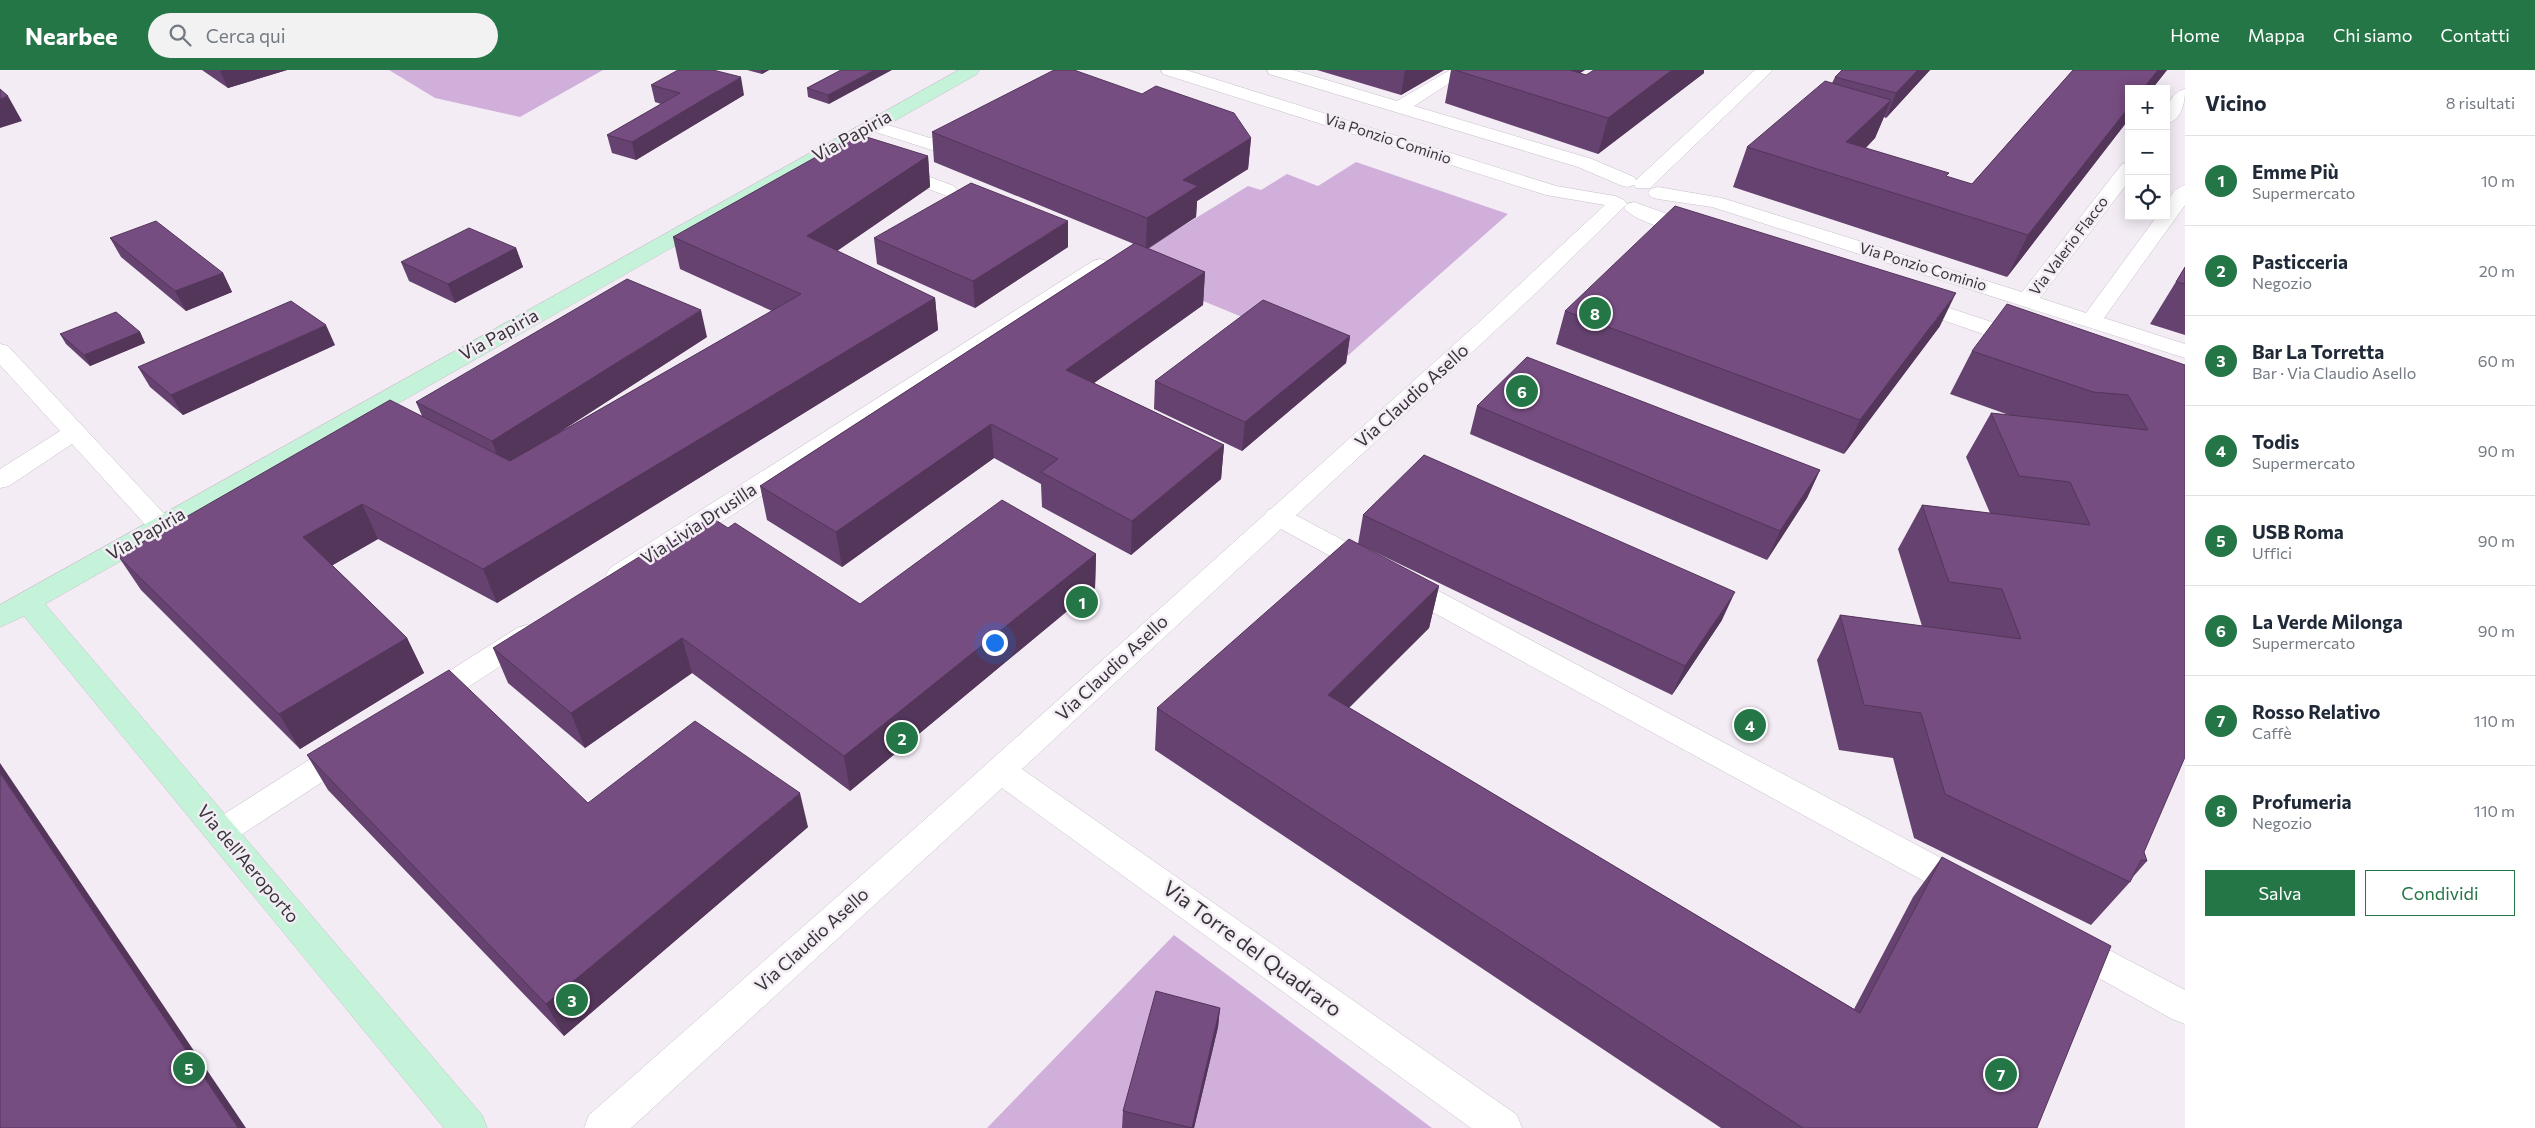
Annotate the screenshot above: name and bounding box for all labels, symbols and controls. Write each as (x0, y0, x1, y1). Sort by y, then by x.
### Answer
search box (148, 13, 498, 58)
text: Nearbee (25, 21, 118, 50)
icon: search (166, 21, 194, 49)
text: Cerca qui (206, 24, 286, 47)
text: Home (2170, 24, 2220, 46)
text: Mappa (2248, 24, 2305, 46)
text: Chi siamo (2333, 24, 2412, 46)
text: Contatti (2440, 24, 2510, 46)
map controls (2125, 85, 2170, 220)
button: + (2125, 85, 2170, 130)
text: Vicino (2205, 90, 2266, 115)
text: 8 risultati (2446, 93, 2515, 112)
street label: Via Papiria (808, 104, 895, 166)
street label: Via Ponzio Cominio (1323, 109, 1454, 167)
button: − (2125, 130, 2170, 175)
text: Emme Più (2252, 160, 2339, 183)
text: 1 (2217, 171, 2225, 190)
text: 10 m (2481, 171, 2515, 190)
button: locate (2125, 175, 2170, 220)
text: Supermercato (2252, 183, 2355, 202)
street label: Via Valerio Flacco (2025, 192, 2111, 299)
street label: Via Ponzio Cominio (1857, 238, 1989, 294)
text: Pasticceria (2252, 250, 2348, 273)
text: 2 (2216, 261, 2226, 280)
text: 20 m (2479, 261, 2515, 280)
text: Negozio (2252, 273, 2312, 292)
pin: 8 (1579, 294, 1611, 332)
street label: Via Papiria (455, 303, 542, 365)
street label: Via Claudio Asello (1350, 338, 1473, 452)
text: Bar La Torretta (2252, 340, 2384, 363)
text: 3 (2216, 351, 2226, 370)
text: 60 m (2478, 351, 2515, 370)
text: Bar · Via Claudio Asello (2252, 363, 2416, 382)
pin: 6 (1506, 372, 1538, 410)
text: Todis (2252, 430, 2299, 453)
text: 4 (2216, 441, 2226, 460)
text: 90 m (2478, 441, 2515, 460)
text: Supermercato (2252, 453, 2355, 472)
street label: Via Livia Drusilla (637, 478, 760, 569)
street label: Via Papiria (102, 502, 189, 564)
text: USB Roma (2252, 520, 2344, 543)
text: 5 (2216, 531, 2226, 550)
text: 90 m (2478, 531, 2515, 550)
text: Uffici (2252, 543, 2292, 562)
pin: 1 (1066, 583, 1098, 621)
street label: Via Claudio Asello (1051, 610, 1172, 725)
text: La Verde Milonga (2252, 610, 2403, 633)
text: 6 (2216, 621, 2226, 640)
text: 90 m (2478, 621, 2515, 640)
your location (982, 630, 1008, 656)
text: Supermercato (2252, 633, 2355, 652)
text: Rosso Relativo (2252, 700, 2380, 723)
pin: 4 (1734, 706, 1766, 744)
text: 7 (2217, 711, 2225, 730)
text: 110 m (2474, 711, 2515, 730)
pin: 2 (886, 719, 918, 757)
text: Caffè (2252, 723, 2292, 742)
text: Profumeria (2252, 790, 2352, 813)
street label: Via dell'Aeroporto (193, 800, 305, 927)
text: 8 (2216, 801, 2226, 820)
text: 110 m (2474, 801, 2515, 820)
text: Negozio (2252, 813, 2312, 832)
button: Salva (2205, 870, 2355, 916)
button: Condividi (2365, 870, 2515, 916)
street label: Via Torre del Quadraro (1159, 874, 1347, 1021)
street label: Via Claudio Asello (750, 882, 873, 996)
pin: 3 (556, 981, 588, 1019)
pin: 5 (173, 1049, 205, 1087)
pin: 7 (1985, 1055, 2017, 1093)

